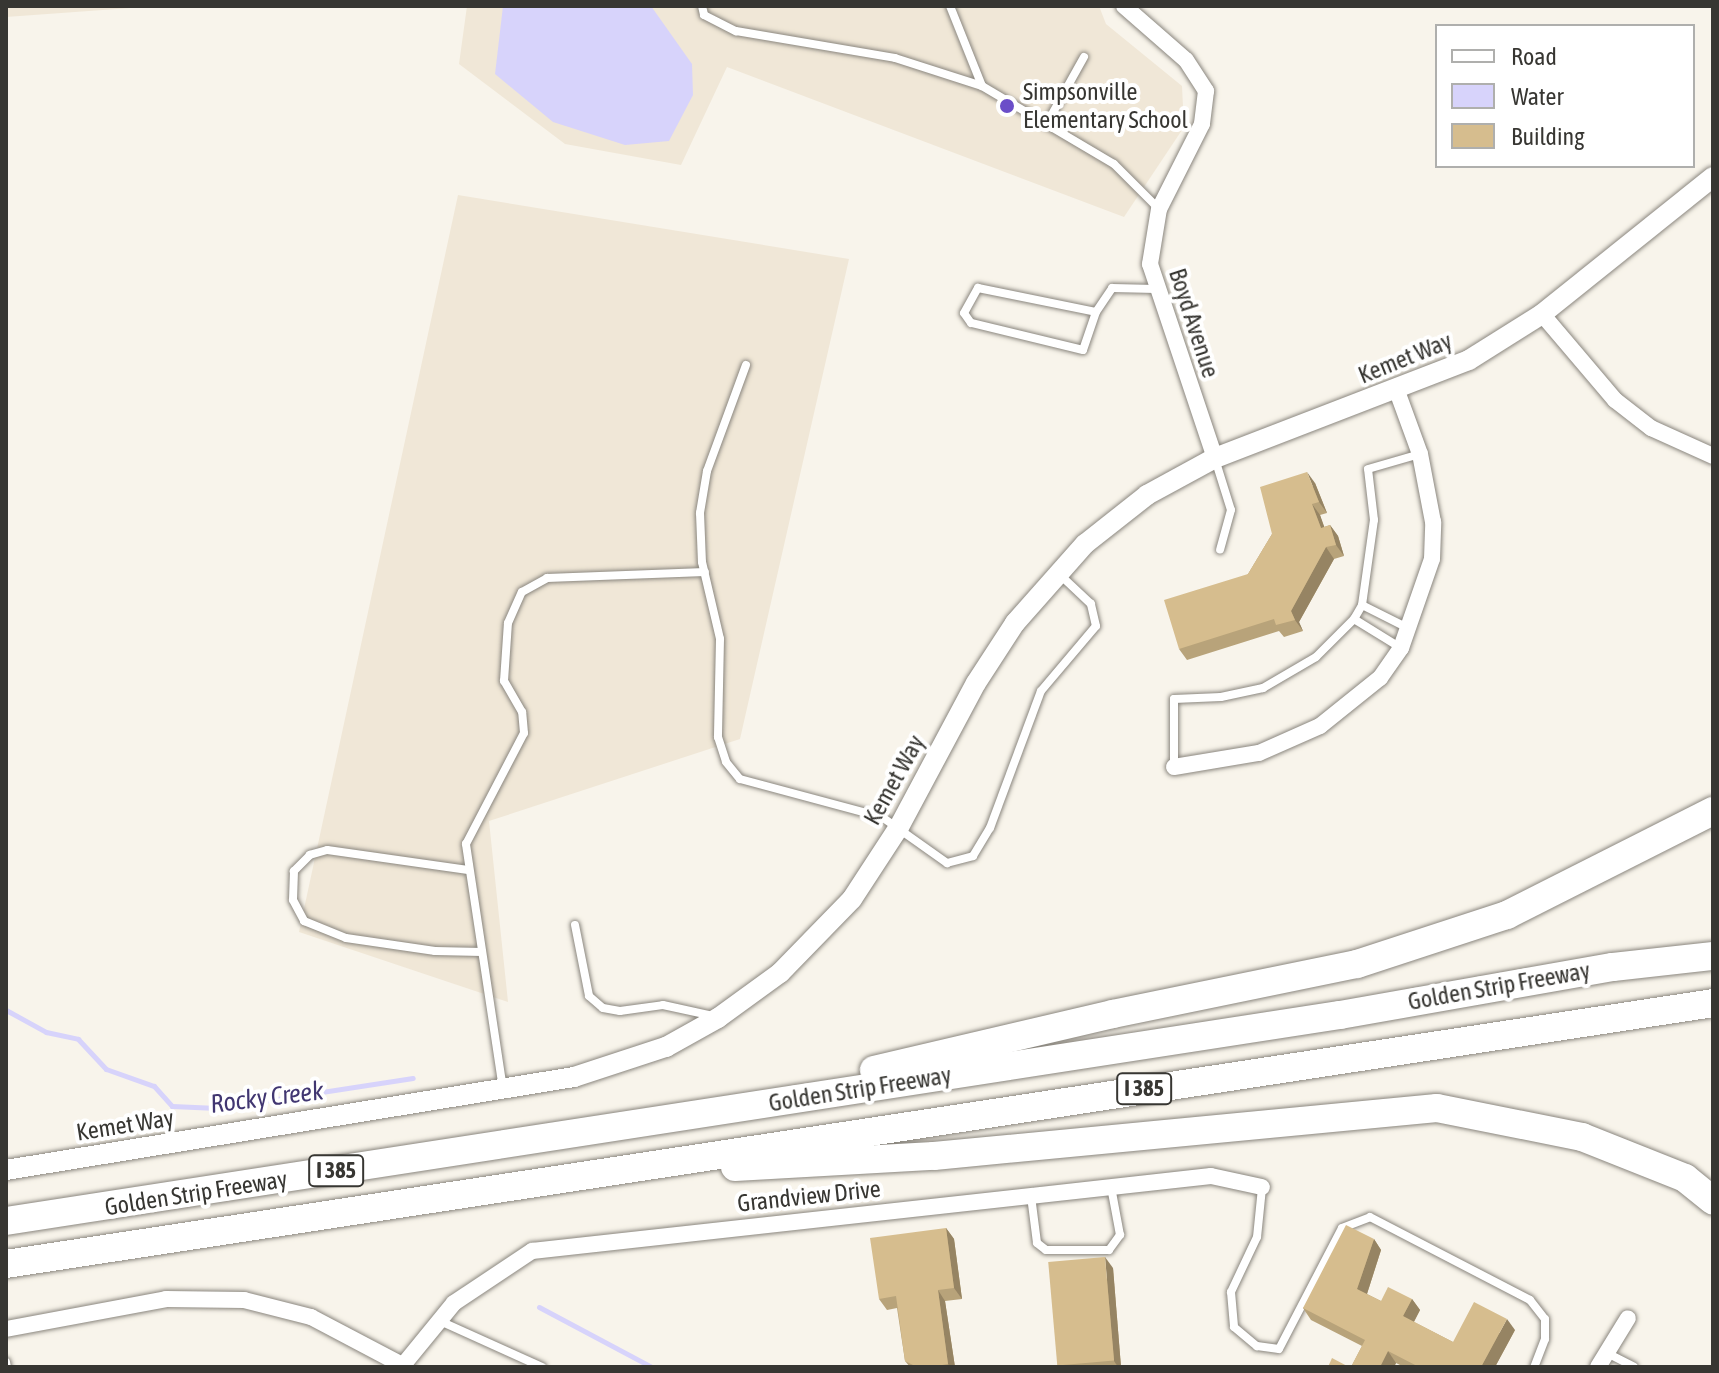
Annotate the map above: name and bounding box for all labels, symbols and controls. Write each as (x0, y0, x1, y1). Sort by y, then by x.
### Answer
legend (1435, 24, 1695, 168)
text: Road (1511, 43, 1557, 70)
place label: Simpsonville Elementary School (1023, 78, 1188, 134)
text: Water (1511, 83, 1564, 110)
marker: Simpsonville Elementary School (998, 97, 1016, 115)
text: Building (1511, 123, 1584, 150)
street label: Boyd Avenue (1163, 265, 1225, 381)
street label: Kemet Way (1354, 326, 1456, 390)
street label: Kemet Way (858, 730, 930, 830)
street label: Golden Strip Freeway (1406, 956, 1592, 1016)
street label: Golden Strip Freeway (767, 1060, 953, 1118)
road number: I 385 (1116, 1071, 1172, 1107)
water label: Rocky Creek (209, 1076, 325, 1120)
street label: Kemet Way (74, 1103, 176, 1147)
road number: I 385 (308, 1153, 364, 1189)
street label: Golden Strip Freeway (103, 1164, 289, 1222)
street label: Grandview Drive (736, 1174, 882, 1218)

